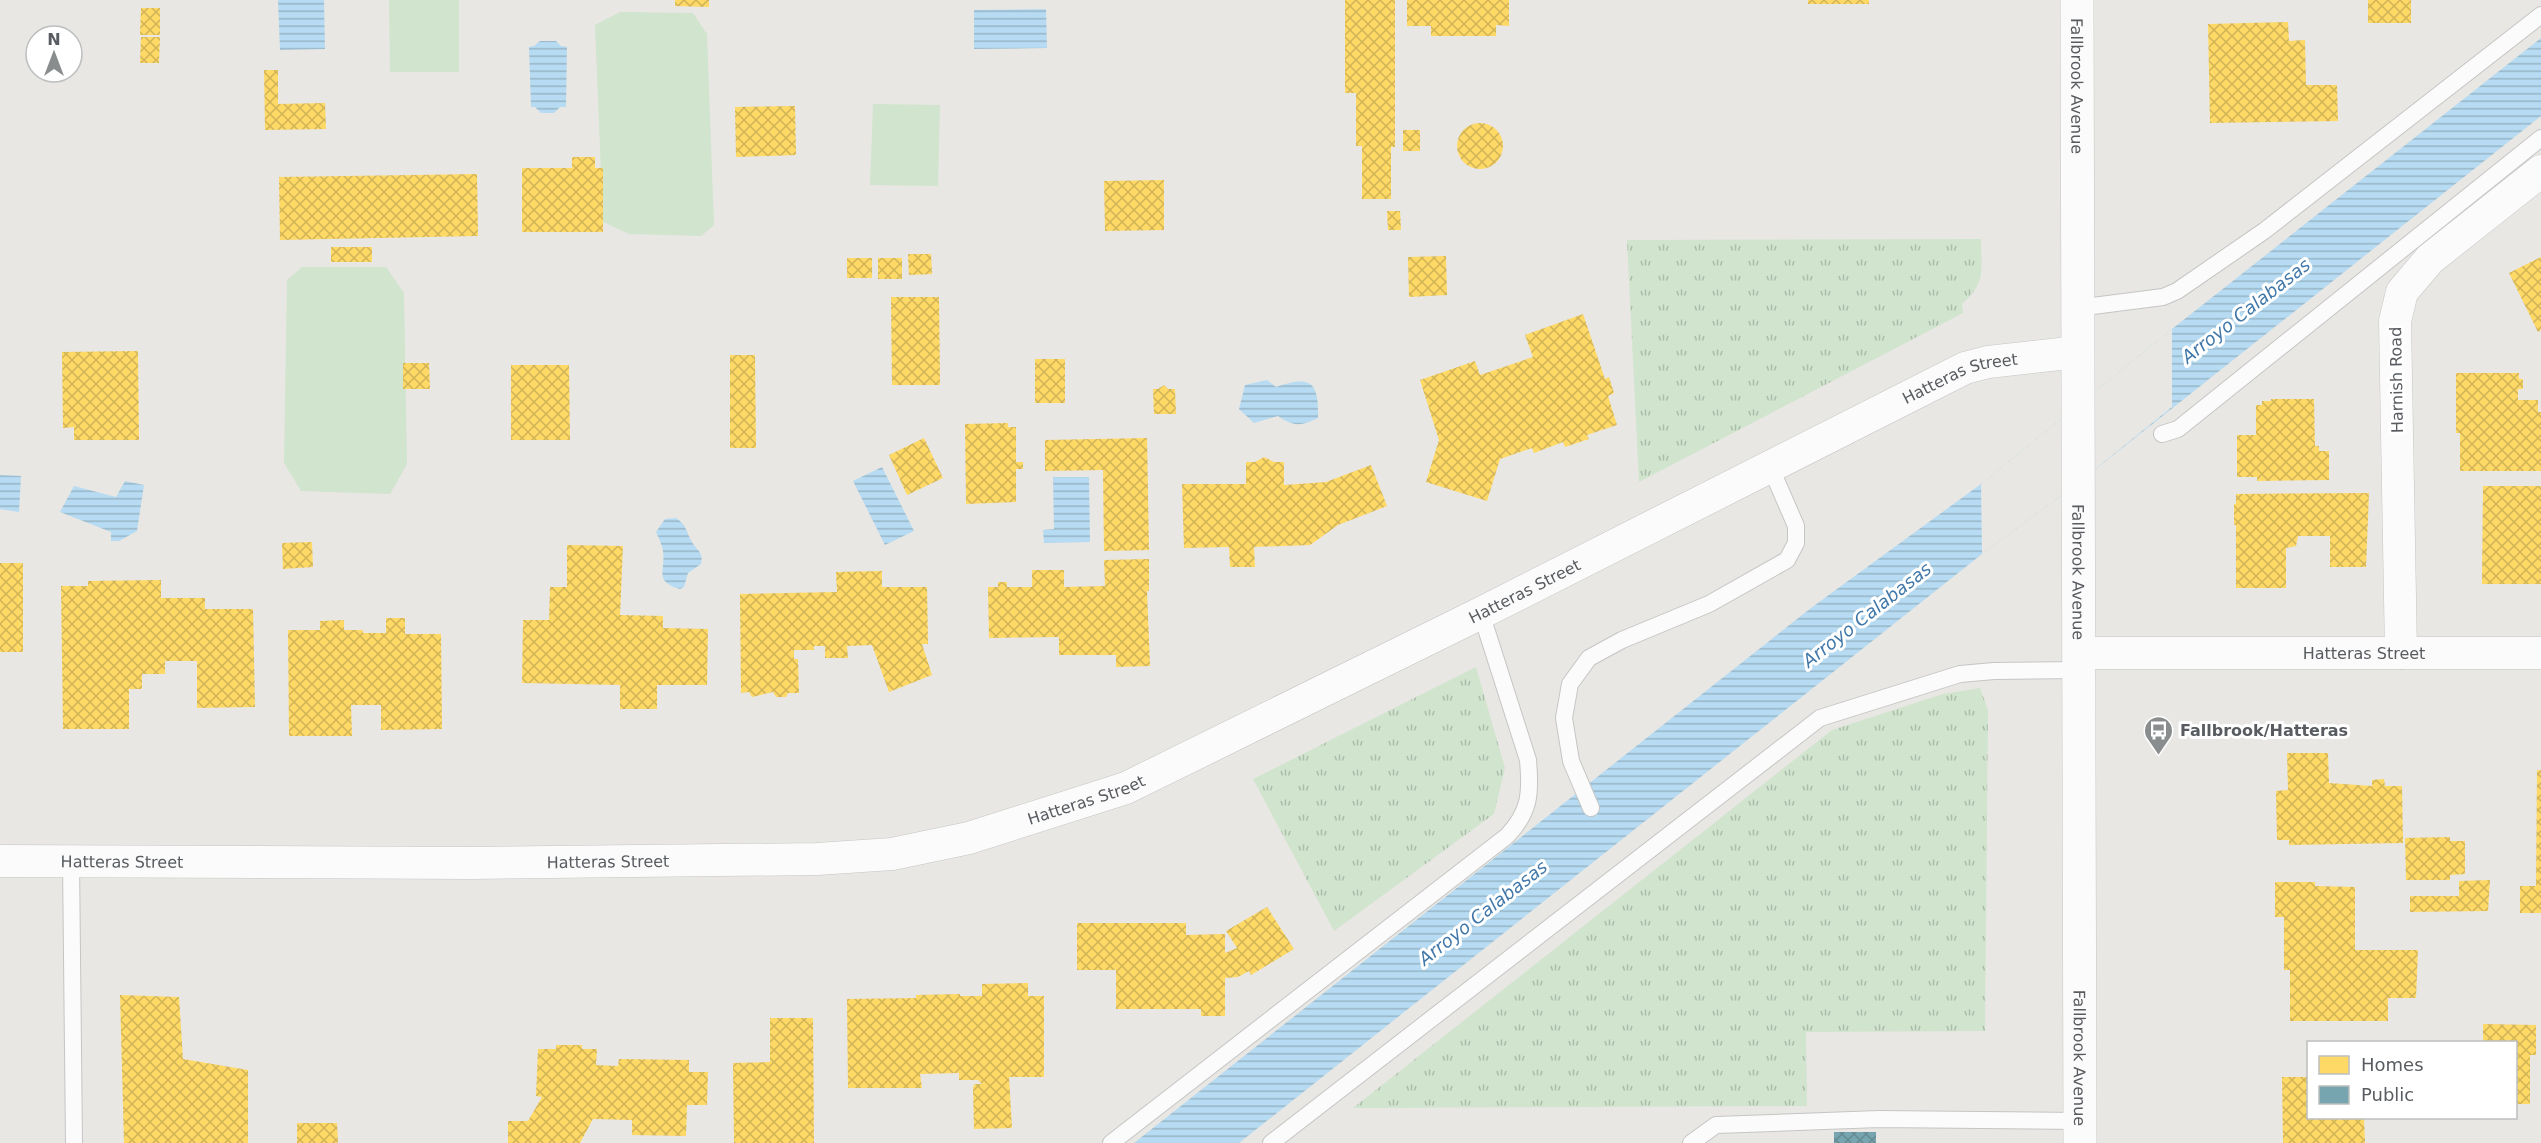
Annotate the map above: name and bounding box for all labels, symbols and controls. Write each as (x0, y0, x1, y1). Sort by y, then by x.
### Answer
street label: Fallbrook Avenue (2067, 18, 2086, 154)
north arrow (24, 24, 84, 84)
text: N (47, 30, 61, 49)
water label: Arroyo Calabasas (2176, 254, 2314, 368)
street label: Harnish Road (2386, 327, 2407, 433)
street label: Hatteras Street (1899, 350, 2019, 408)
street label: Fallbrook Avenue (2068, 504, 2088, 640)
street label: Hatteras Street (1466, 555, 1584, 628)
water label: Arroyo Calabasas (1797, 558, 1935, 672)
street label: Hatteras Street (2303, 644, 2425, 663)
bus stop icon: Fallbrook/Hatteras (2143, 714, 2175, 756)
place label: Fallbrook/Hatteras (2180, 721, 2348, 740)
street label: Hatteras Street (1025, 771, 1148, 829)
street label: Hatteras Street (61, 852, 183, 872)
street label: Hatteras Street (547, 852, 669, 872)
water label: Arroyo Calabasas (1413, 856, 1551, 970)
street label: Fallbrook Avenue (2070, 990, 2089, 1126)
legend (2307, 1041, 2517, 1119)
text: Homes (2361, 1054, 2424, 1075)
text: Public (2361, 1084, 2414, 1105)

